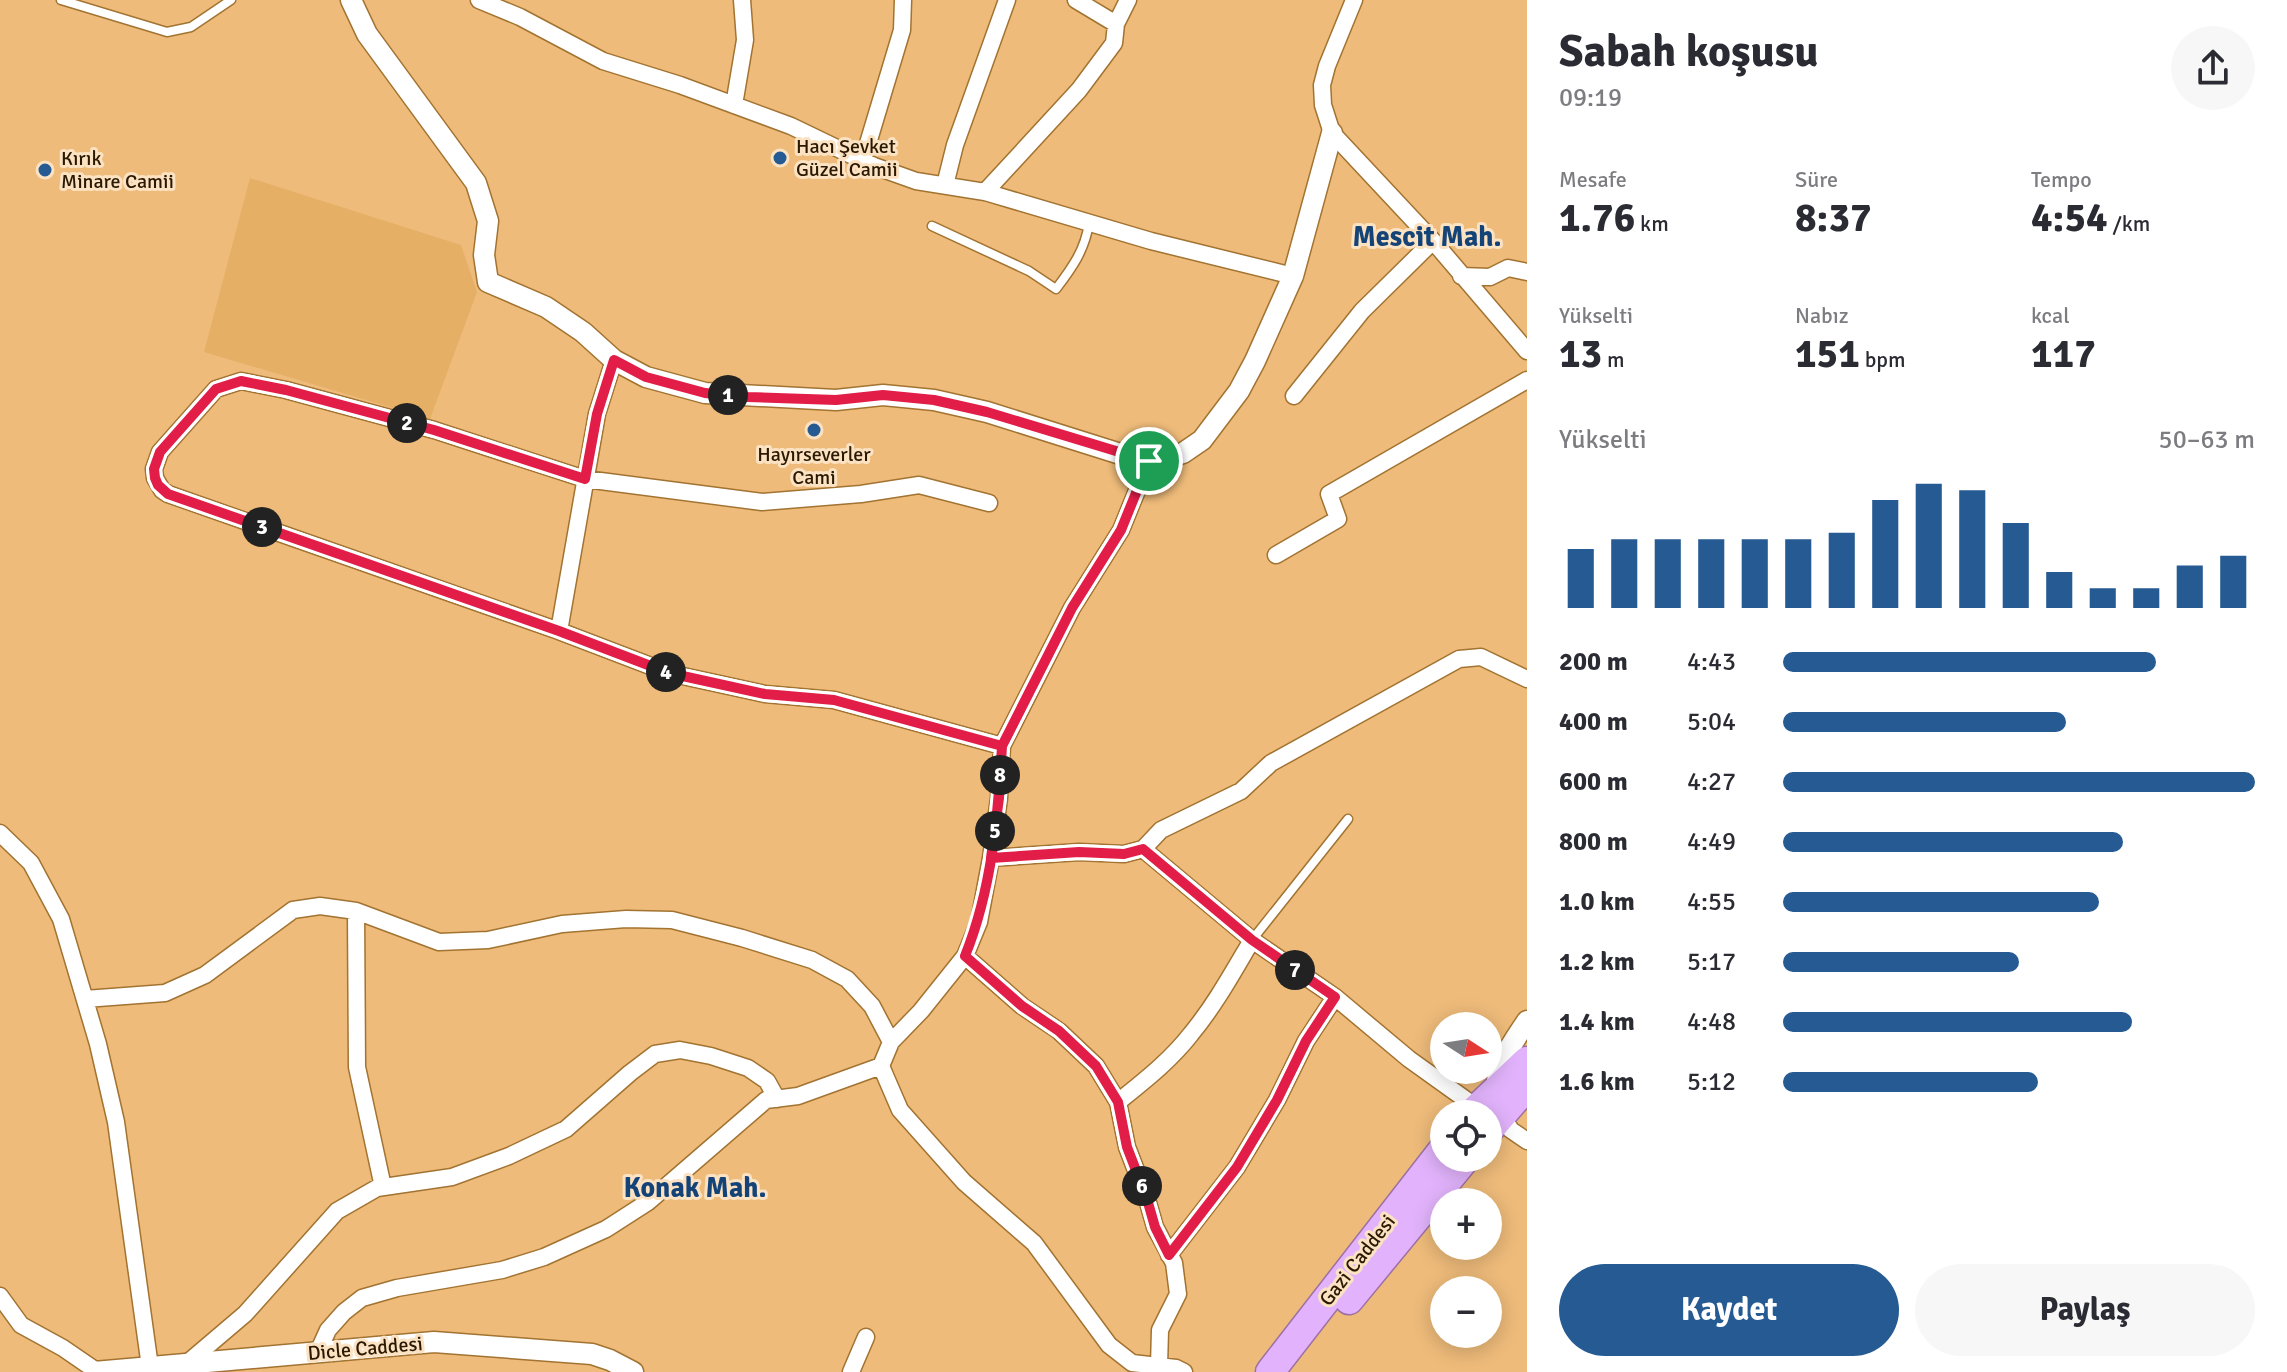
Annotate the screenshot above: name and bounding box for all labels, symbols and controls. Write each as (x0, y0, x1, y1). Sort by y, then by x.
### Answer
text: Sabah koşusu (1559, 25, 1818, 79)
button: share (2171, 26, 2255, 110)
text: 09:19 (1559, 82, 1622, 114)
place label: Hacı Şevket Güzel Camii (796, 134, 898, 182)
place label: Kırık Minare Camii (61, 146, 174, 194)
marker: Hacı Şevket Güzel Camii (771, 149, 789, 167)
marker: Kırık Minare Camii (36, 161, 54, 179)
text: Mesafe (1559, 166, 1627, 193)
text: Süre (1795, 166, 1838, 193)
text: Tempo (2031, 166, 2092, 193)
text: 1.76 (1559, 193, 1635, 243)
text: 8:37 (1795, 193, 1872, 243)
text: 4:54 (2031, 193, 2108, 243)
text: km (1635, 210, 1669, 237)
text: /km (2108, 210, 2150, 237)
district label: Mescit Mah. (1353, 220, 1502, 254)
text: Yükselti (1559, 302, 1633, 329)
text: Nabız (1795, 302, 1849, 329)
text: kcal (2031, 302, 2070, 329)
text: 13 (1559, 329, 1602, 379)
text: 151 (1795, 329, 1860, 379)
text: 117 (2031, 329, 2096, 379)
text: m (1602, 346, 1625, 373)
text: bpm (1860, 346, 1905, 373)
pin: 1 (708, 375, 748, 415)
text: 1 (722, 381, 734, 408)
pin: 2 (387, 403, 427, 443)
text: 2 (401, 409, 413, 436)
marker: Hayırseverler Cami (805, 421, 823, 439)
text: Yükselti (1559, 424, 1647, 456)
text: 50–63 m (2159, 424, 2255, 456)
pin (1115, 427, 1183, 495)
icon: arrive (1127, 439, 1171, 483)
place label: Hayırseverler Cami (757, 442, 871, 490)
pin: 3 (242, 507, 282, 547)
text: 3 (256, 513, 268, 540)
text: 200 m (1559, 646, 1628, 678)
text: 4:43 (1687, 646, 1736, 678)
pin: 4 (646, 652, 686, 692)
text: 4 (660, 658, 672, 685)
text: 400 m (1559, 706, 1628, 738)
text: 5:04 (1687, 706, 1736, 738)
pin: 8 (980, 755, 1020, 795)
text: 8 (994, 761, 1006, 788)
text: 600 m (1559, 766, 1628, 798)
text: 4:27 (1687, 766, 1736, 798)
pin: 5 (975, 811, 1015, 851)
text: 5 (989, 817, 1001, 844)
text: 800 m (1559, 826, 1628, 858)
text: 4:49 (1687, 826, 1736, 858)
text: 1.0 km (1559, 886, 1635, 918)
text: 4:55 (1687, 886, 1736, 918)
text: 1.2 km (1559, 946, 1635, 978)
text: 5:17 (1687, 946, 1736, 978)
pin: 7 (1275, 950, 1315, 990)
text: 7 (1289, 956, 1301, 983)
text: 1.4 km (1559, 1006, 1635, 1038)
text: 4:48 (1687, 1006, 1736, 1038)
north arrow (1430, 1012, 1502, 1084)
map controls (1430, 1012, 1502, 1348)
text: 1.6 km (1559, 1066, 1635, 1098)
text: 5:12 (1687, 1066, 1736, 1098)
button: locate (1430, 1100, 1502, 1172)
pin: 6 (1122, 1166, 1162, 1206)
district label: Konak Mah. (623, 1171, 767, 1205)
text: 6 (1136, 1172, 1148, 1199)
button: + (1430, 1188, 1502, 1260)
street label: Gazi Caddesi (1314, 1210, 1401, 1311)
button: Kaydet (1559, 1264, 1899, 1356)
button: Paylaş (1915, 1264, 2255, 1356)
button: − (1430, 1276, 1502, 1348)
street label: Dicle Caddesi (307, 1331, 424, 1366)

